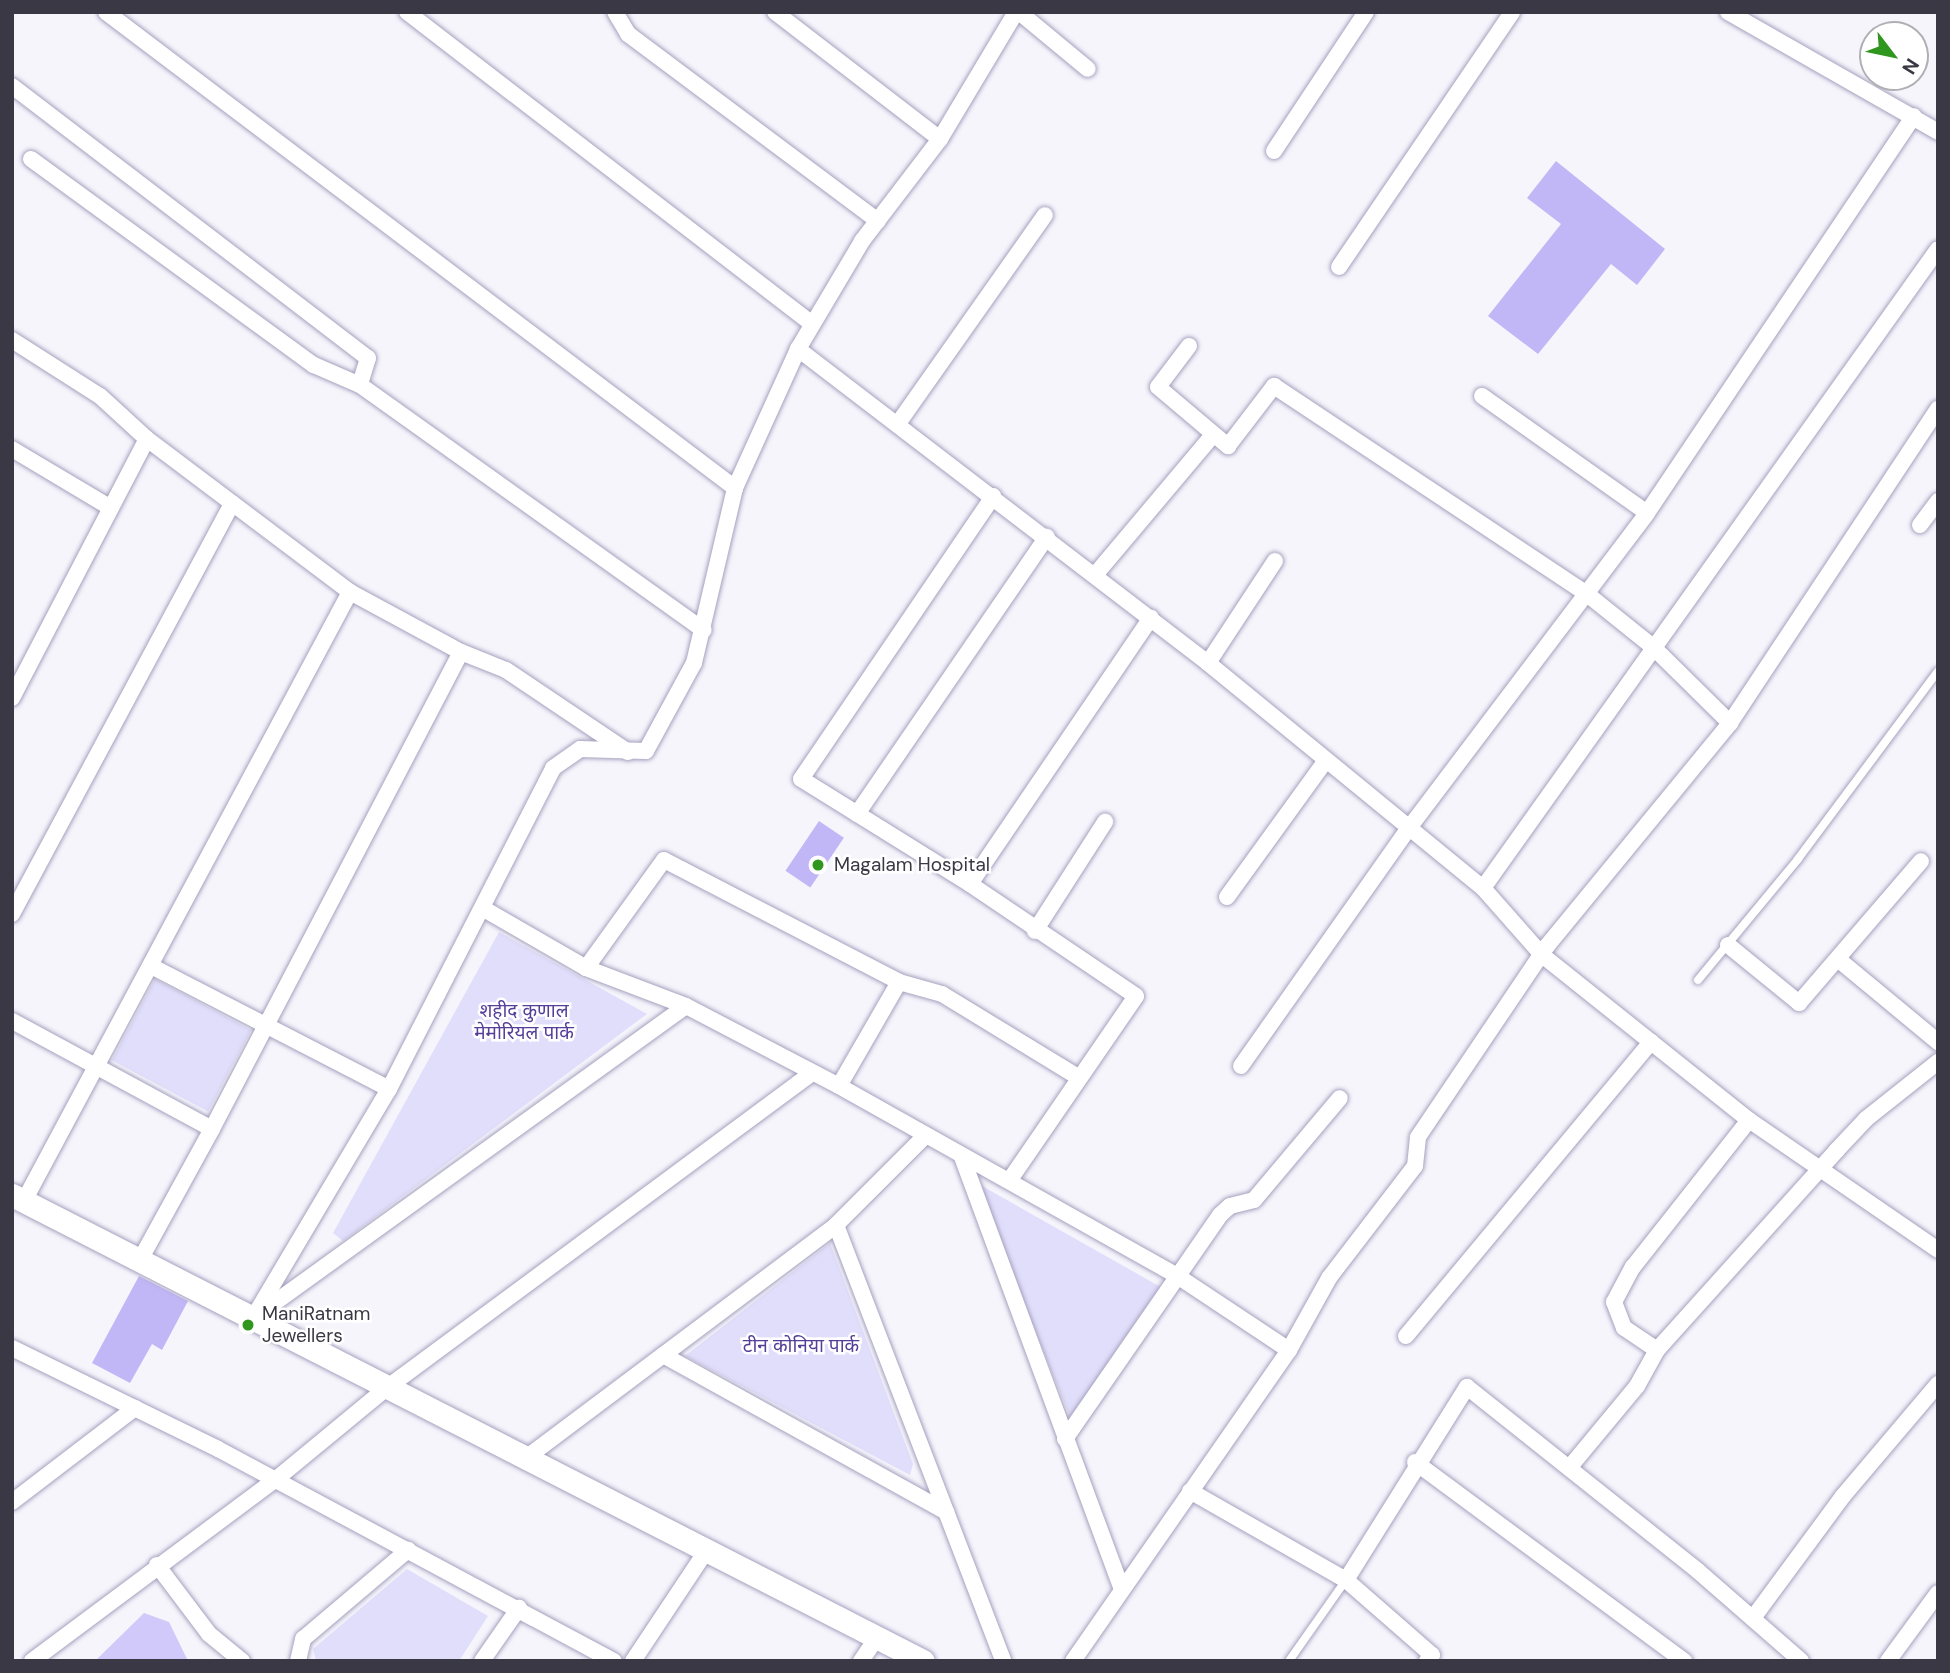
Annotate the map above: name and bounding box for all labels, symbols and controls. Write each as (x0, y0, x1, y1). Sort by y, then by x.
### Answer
north arrow (1859, 21, 1929, 91)
text: N (1896, 54, 1925, 79)
place label: Magalam Hospital (834, 854, 990, 876)
marker: Magalam Hospital (808, 855, 828, 875)
park label: शहीद कुणाल मेमोरियल पार्क (474, 1000, 574, 1044)
place label: ManiRatnam Jewellers (262, 1303, 370, 1347)
marker: ManiRatnam Jewellers (240, 1317, 256, 1333)
park label: टीन कोनिया पार्क (743, 1335, 859, 1357)

